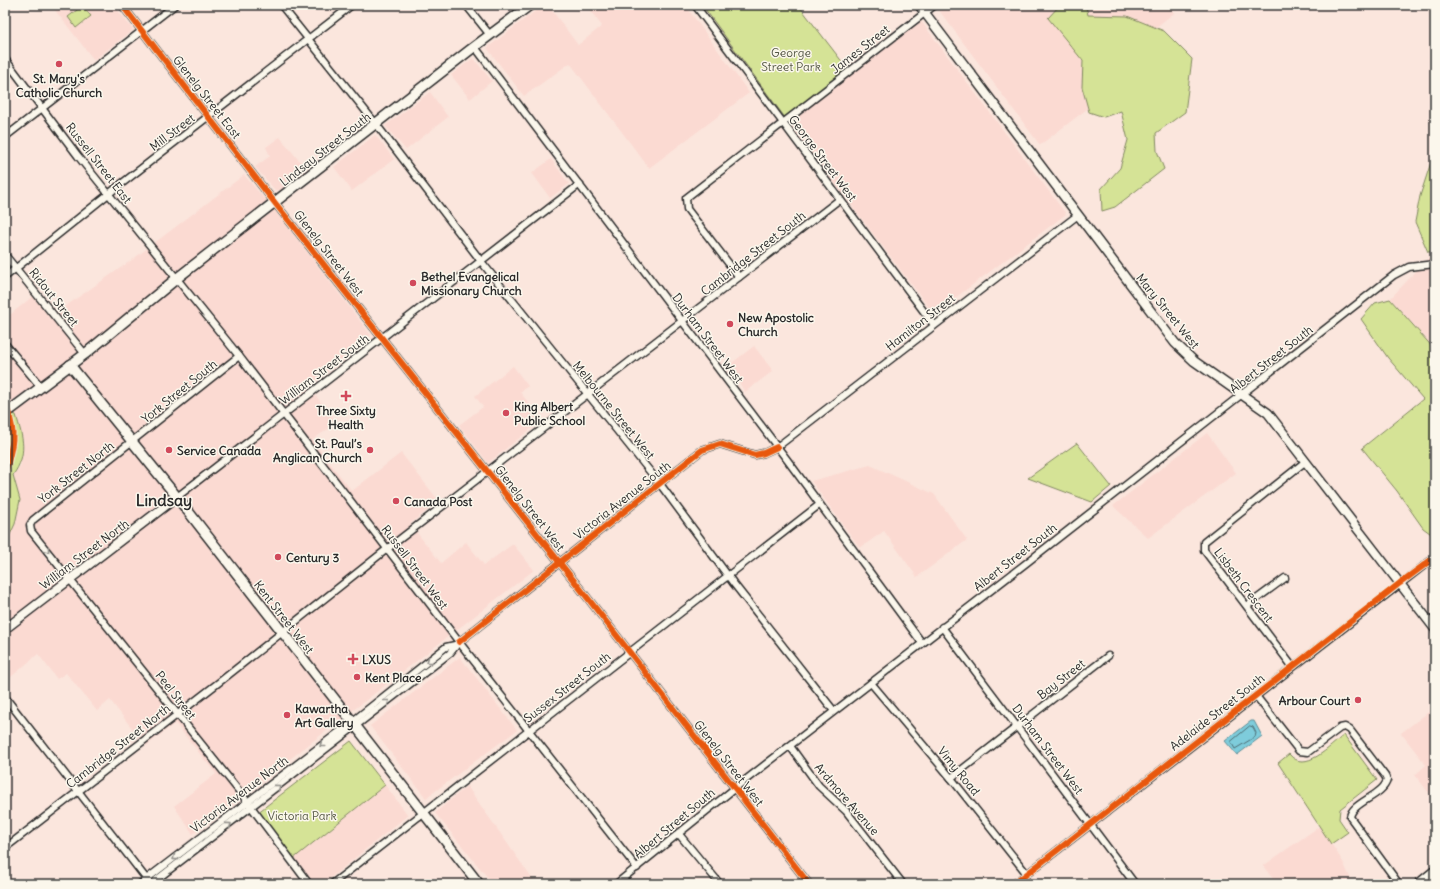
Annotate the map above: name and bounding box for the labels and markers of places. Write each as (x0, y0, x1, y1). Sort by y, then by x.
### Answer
marker: St. Mary's Catholic Church (54, 59, 64, 69)
place label: St. Mary's Catholic Church (16, 71, 102, 100)
place label: Bethel Evangelical Missionary Church (421, 269, 522, 299)
marker: Bethel Evangelical Missionary Church (408, 278, 418, 288)
place label: New Apostolic Church (738, 310, 814, 339)
marker: New Apostolic Church (725, 319, 735, 329)
marker: Three Sixty Health (340, 390, 352, 402)
place label: King Albert Public School (514, 399, 585, 428)
place label: Three Sixty Health (316, 403, 376, 432)
marker: King Albert Public School (501, 408, 511, 418)
place label: St. Paul’s Anglican Church (273, 436, 363, 466)
place label: Service Canada (177, 443, 261, 458)
marker: Service Canada (164, 445, 174, 455)
marker: St. Paul’s Anglican Church (365, 445, 375, 455)
place label: Canada Post (404, 494, 473, 509)
marker: Canada Post (391, 496, 401, 506)
place label: Century 3 (286, 550, 340, 566)
marker: Century 3 (273, 552, 283, 562)
place label: LXUS (362, 652, 391, 667)
marker: LXUS (347, 653, 359, 665)
place label: Kent Place (365, 670, 422, 685)
marker: Kent Place (352, 672, 362, 682)
place label: Arbour Court (1279, 693, 1351, 708)
marker: Arbour Court (1353, 695, 1363, 705)
place label: Kawartha Art Gallery (295, 701, 354, 731)
marker: Kawartha Art Gallery (282, 710, 292, 720)

